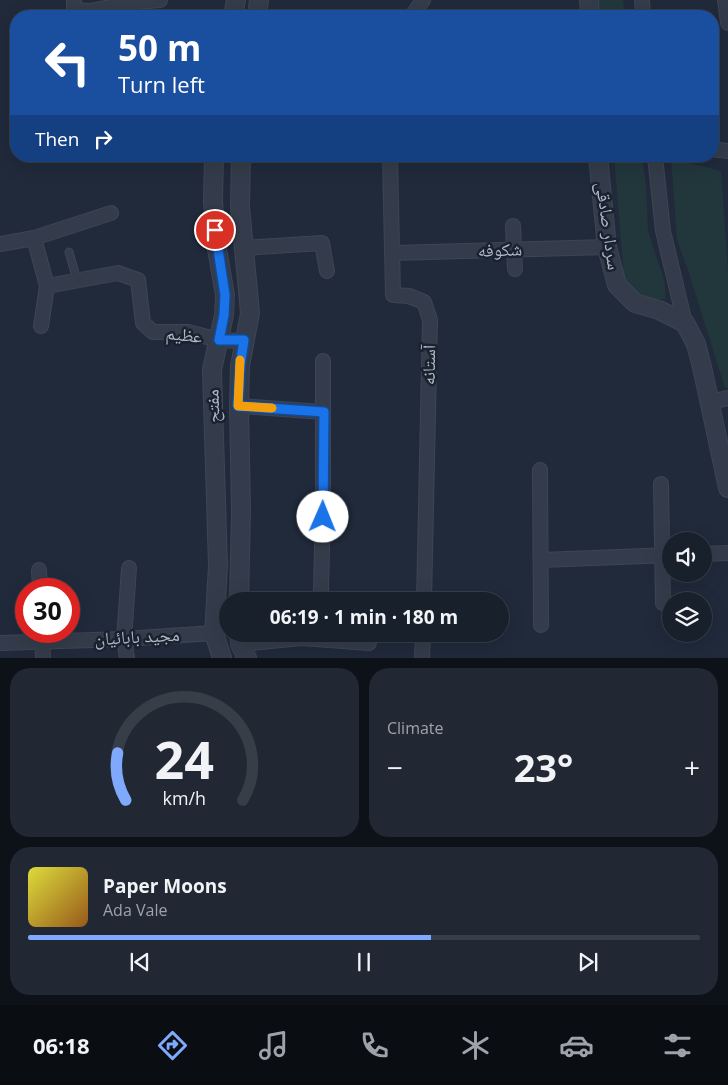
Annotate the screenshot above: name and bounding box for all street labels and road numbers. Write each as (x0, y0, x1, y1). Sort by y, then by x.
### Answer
street label: سردار صادقی (591, 180, 627, 271)
street label: شکوفه (477, 236, 522, 262)
street label: عظیم (165, 320, 203, 349)
street label: آستانه (416, 344, 440, 385)
street label: مفتح (199, 389, 226, 423)
street label: مجید بابائیان (94, 622, 180, 650)

